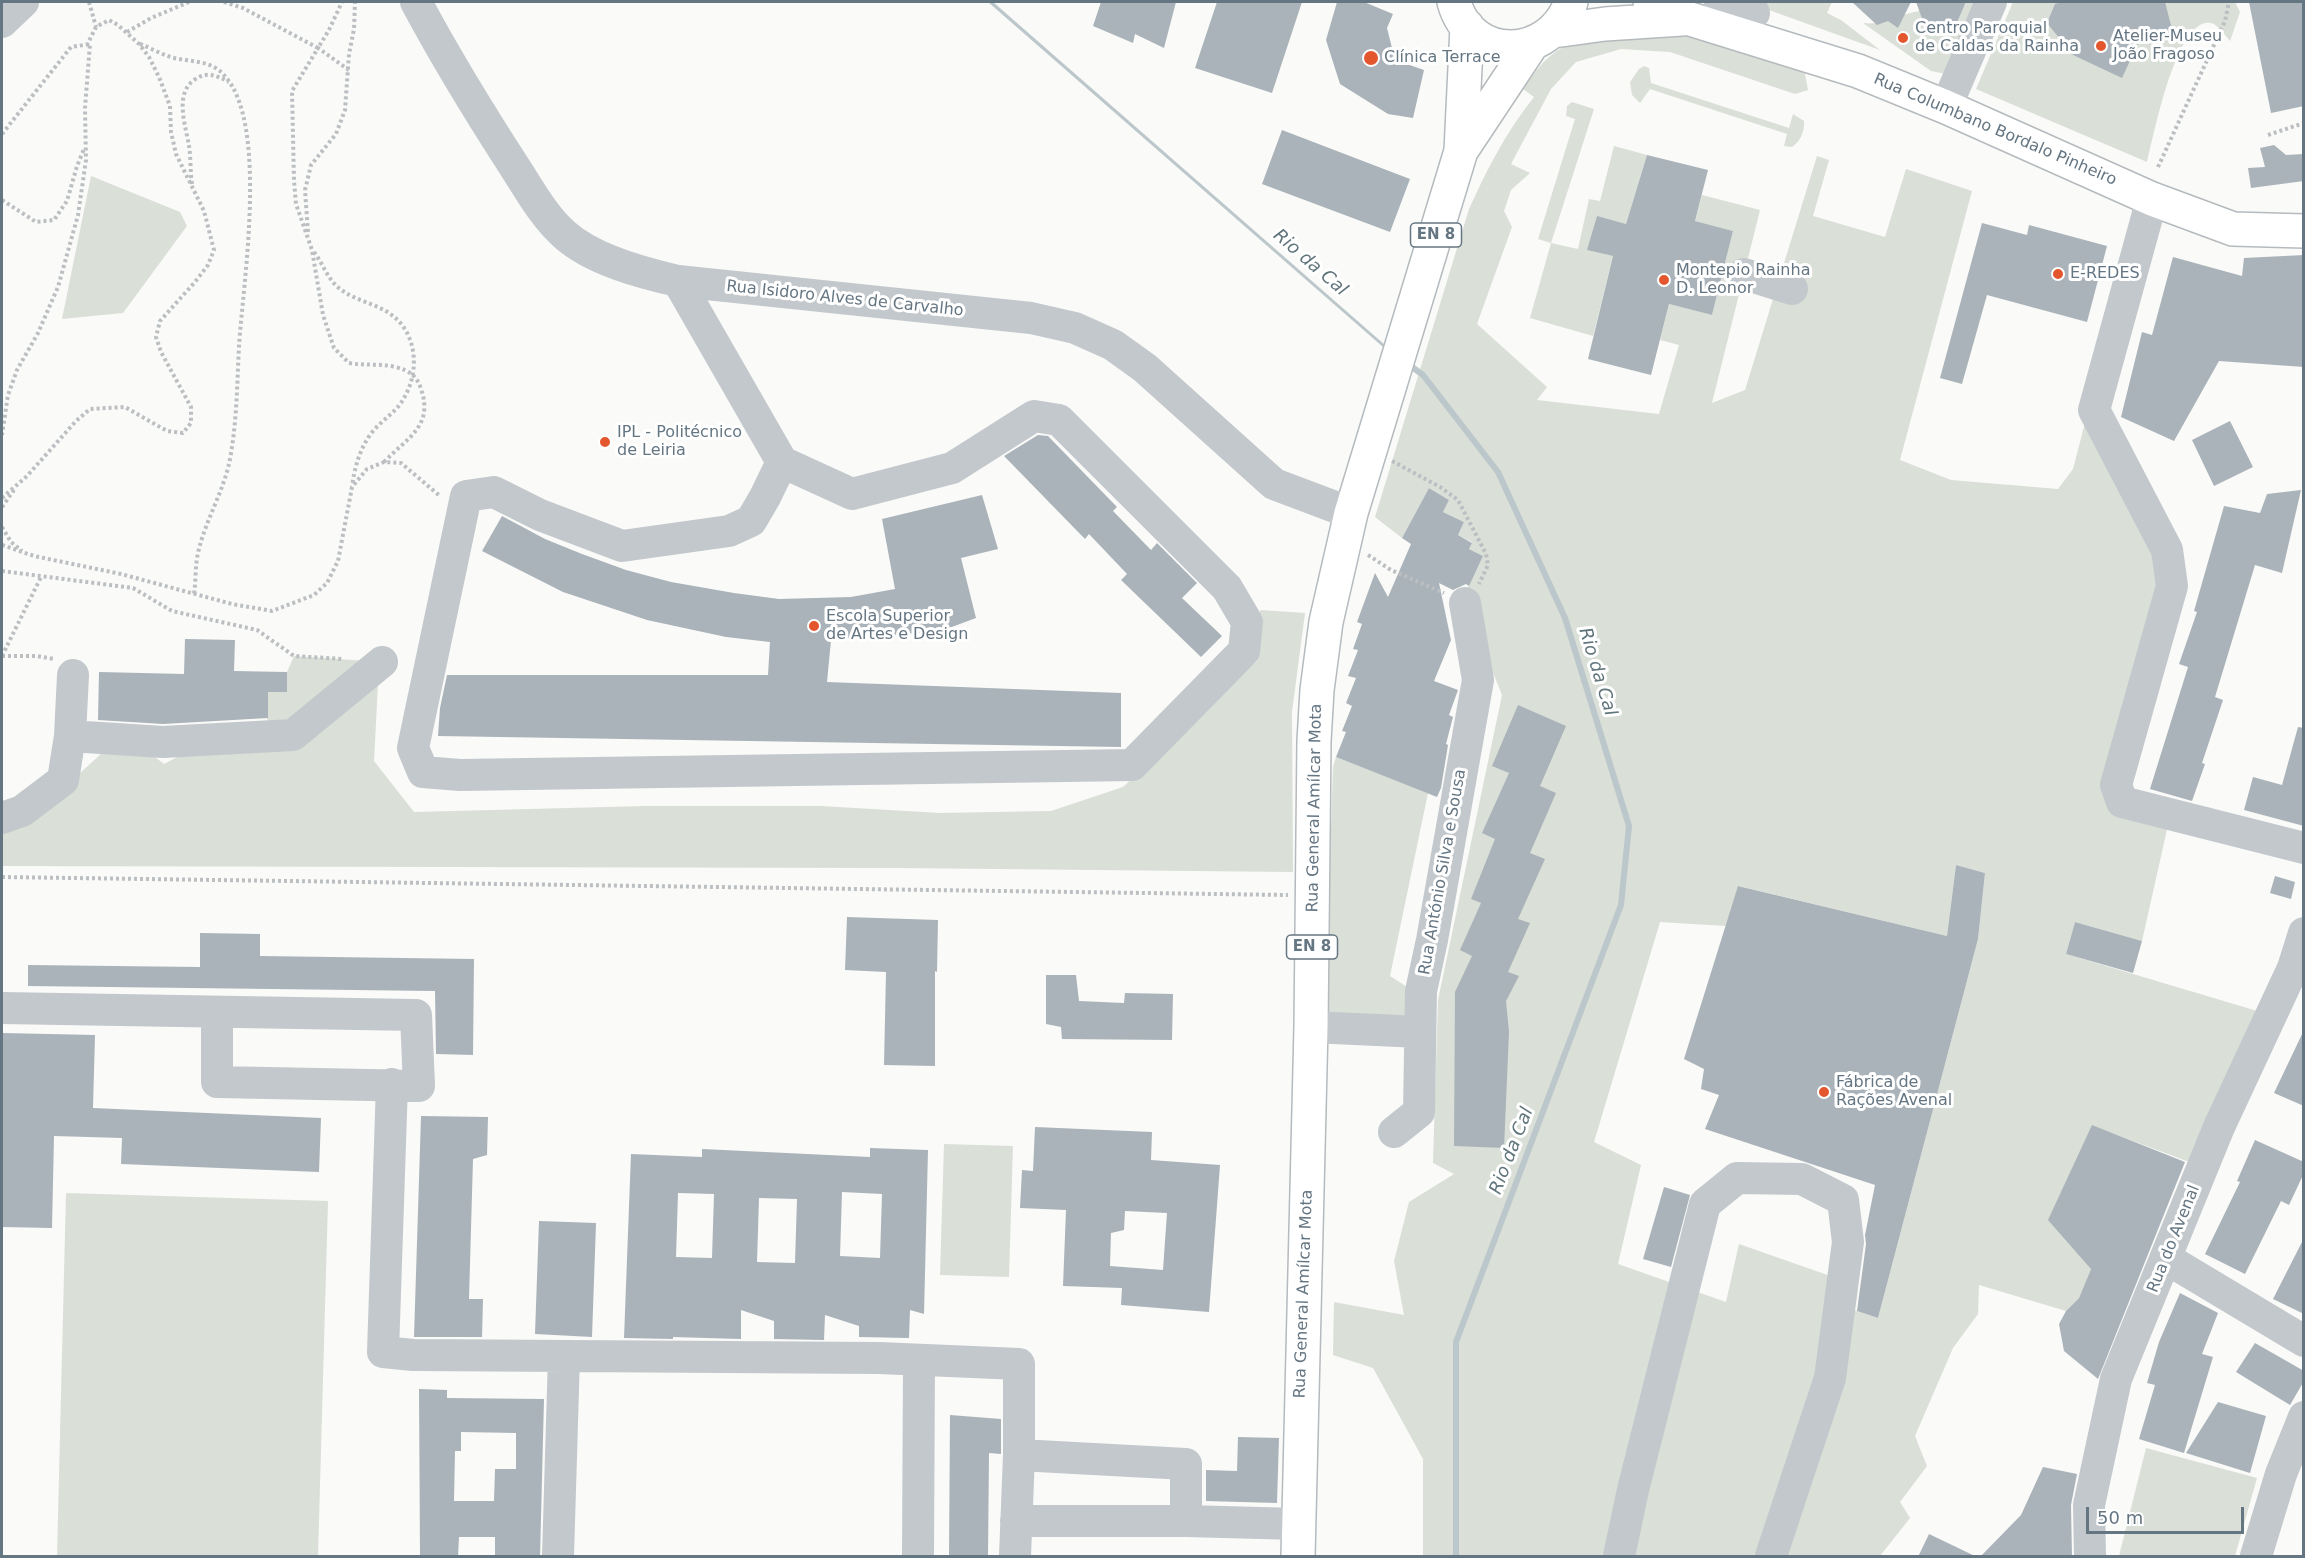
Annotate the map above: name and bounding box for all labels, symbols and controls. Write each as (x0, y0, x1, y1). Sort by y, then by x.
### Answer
place label: Centro Paroquial de Caldas da Rainha (1915, 19, 2079, 57)
place label: Atelier-Museu João Fragoso (2113, 27, 2222, 65)
marker: Centro Paroquial de Caldas da Rainha (1896, 31, 1910, 45)
marker: Atelier-Museu João Fragoso (2094, 39, 2108, 53)
place label: Clínica Terrace (1384, 48, 1501, 68)
marker: Clínica Terrace (1362, 49, 1380, 67)
street label: Rua Columbano Bordalo Pinheiro (1871, 70, 2119, 190)
road number: EN 8 (1410, 223, 1462, 247)
water label: Rio da Cal (1269, 225, 1351, 301)
place label: Montepio Rainha D. Leonor (1676, 261, 1810, 299)
place label: E-REDES (2070, 264, 2140, 284)
marker: E-REDES (2051, 267, 2065, 281)
marker: Montepio Rainha D. Leonor (1657, 273, 1671, 287)
street label: Rua Isidoro Alves de Carvalho (725, 277, 965, 321)
place label: IPL - Politécnico de Leiria (617, 423, 742, 461)
marker: IPL - Politécnico de Leiria (598, 435, 612, 449)
place label: Escola Superior de Artes e Design (826, 607, 968, 645)
marker: Escola Superior de Artes e Design (807, 619, 821, 633)
water label: Rio da Cal (1573, 625, 1621, 719)
street label: Rua General Amílcar Mota (1304, 703, 1326, 913)
street label: Rua António Silva e Sousa (1415, 768, 1471, 976)
road number: EN 8 (1286, 935, 1338, 959)
place label: Fábrica de Rações Avenal (1836, 1073, 1952, 1111)
marker: Fábrica de Rações Avenal (1817, 1085, 1831, 1099)
water label: Rio da Cal (1486, 1105, 1538, 1197)
street label: Rua do Avenal (2144, 1182, 2204, 1296)
street label: Rua General Amílcar Mota (1291, 1189, 1317, 1399)
scale bar (2089, 1495, 2246, 1533)
text: 50 m (2097, 1507, 2143, 1528)

